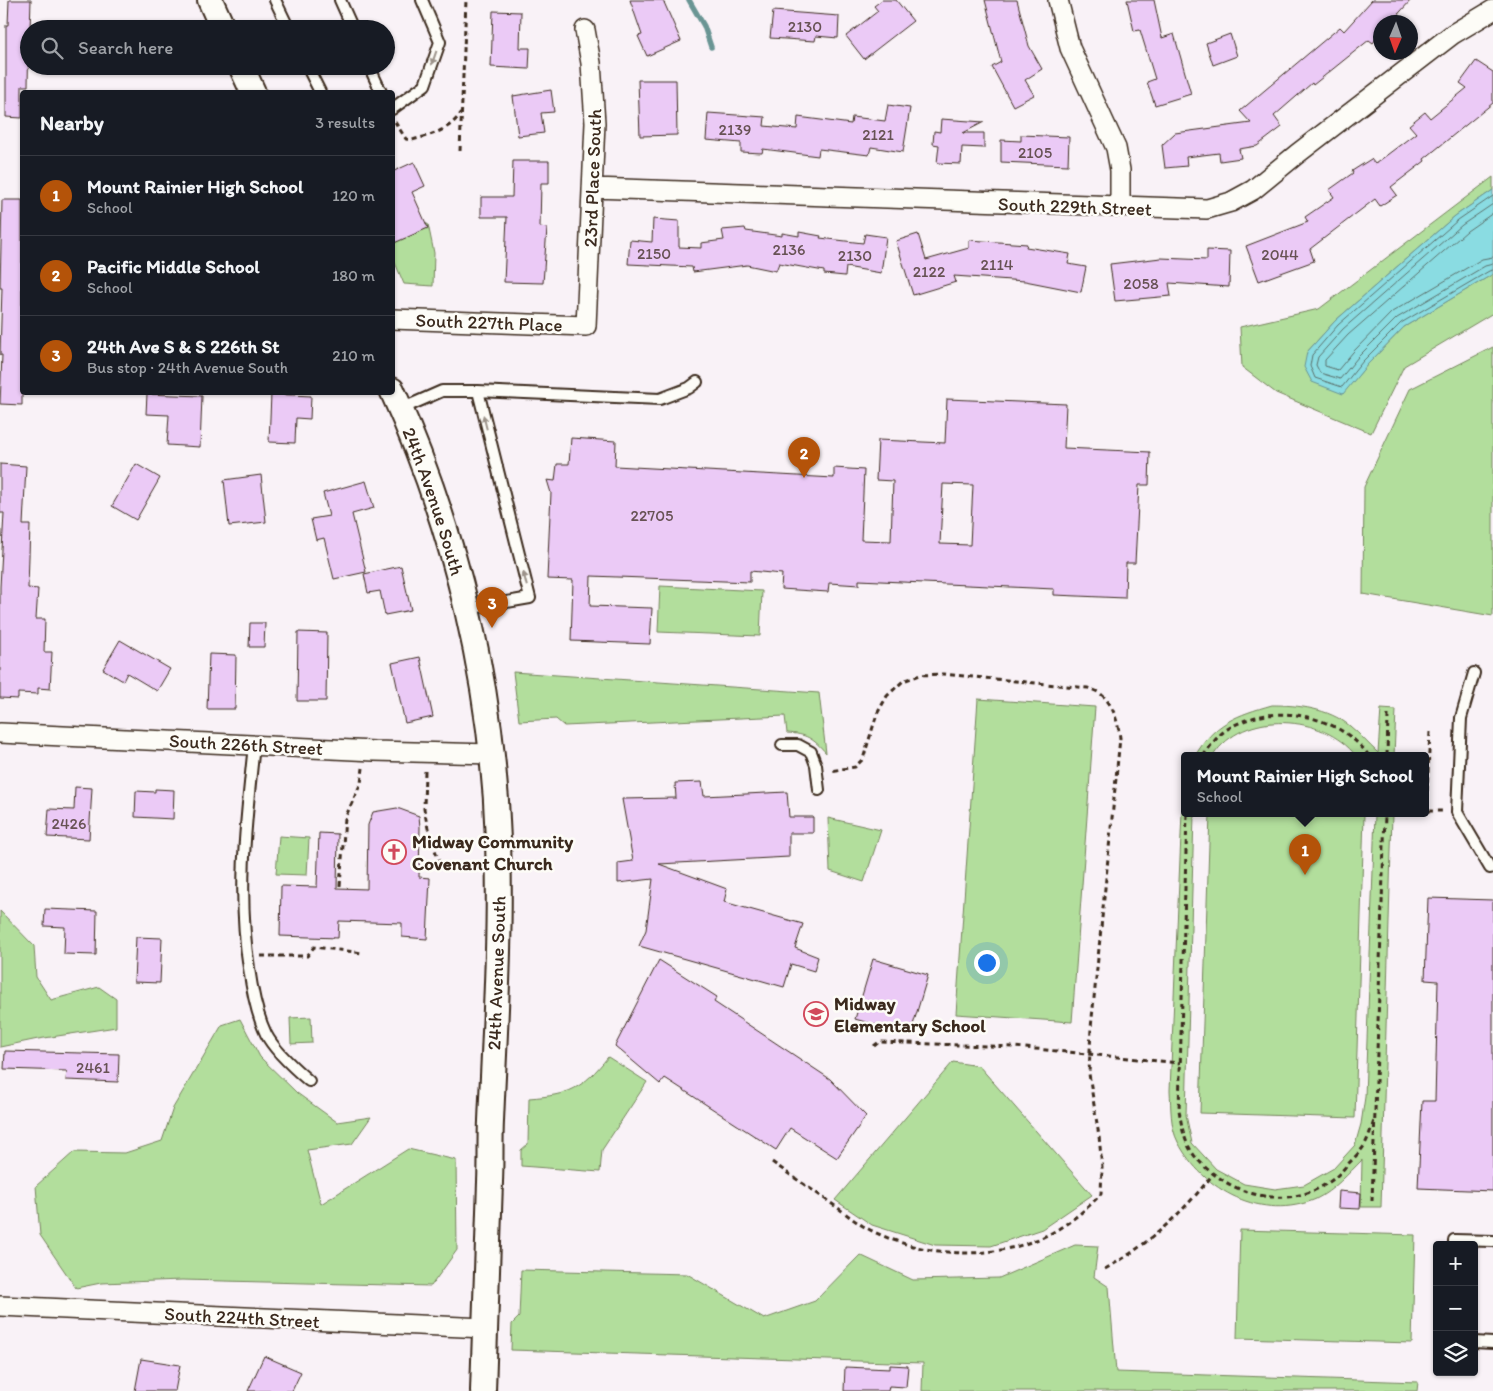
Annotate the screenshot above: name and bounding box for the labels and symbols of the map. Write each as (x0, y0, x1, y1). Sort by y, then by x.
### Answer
north arrow (1373, 15, 1418, 60)
house number: 2130 (788, 17, 822, 36)
one-way arrow (430, 51, 438, 66)
street label: 23rd Place South (579, 108, 606, 248)
house number: 2139 (719, 120, 751, 139)
house number: 2121 (862, 125, 894, 144)
house number: 2105 (1018, 143, 1052, 162)
street label: South 229th Street (998, 192, 1152, 221)
house number: 2136 (772, 240, 806, 259)
house number: 2150 (637, 244, 671, 263)
house number: 2044 (1261, 245, 1299, 264)
house number: 2130 (838, 246, 872, 265)
house number: 2114 (981, 255, 1014, 274)
house number: 2122 (913, 262, 946, 281)
house number: 2058 (1123, 274, 1159, 293)
street label: South 227th Place (415, 308, 563, 337)
one-way arrow (481, 414, 489, 429)
street label: 24th Avenue South (397, 424, 469, 578)
pin: 2 (788, 437, 820, 478)
house number: 22705 (630, 506, 674, 525)
one-way arrow (521, 572, 529, 587)
pin: 3 (476, 587, 508, 628)
street label: South 226th Street (168, 729, 324, 760)
house number: 2426 (52, 814, 86, 833)
place label: Midway Community Covenant Church (412, 830, 573, 875)
pin: 1 (1289, 834, 1321, 875)
church icon: Midway Community Covenant Church (381, 839, 407, 865)
street label: 24th Avenue South (482, 895, 511, 1051)
your location (974, 950, 1000, 976)
place label: Midway Elementary School (834, 992, 986, 1037)
school or university icon: Midway Elementary School (803, 1001, 829, 1027)
house number: 2461 (76, 1058, 111, 1077)
street label: South 224th Street (164, 1302, 320, 1333)

